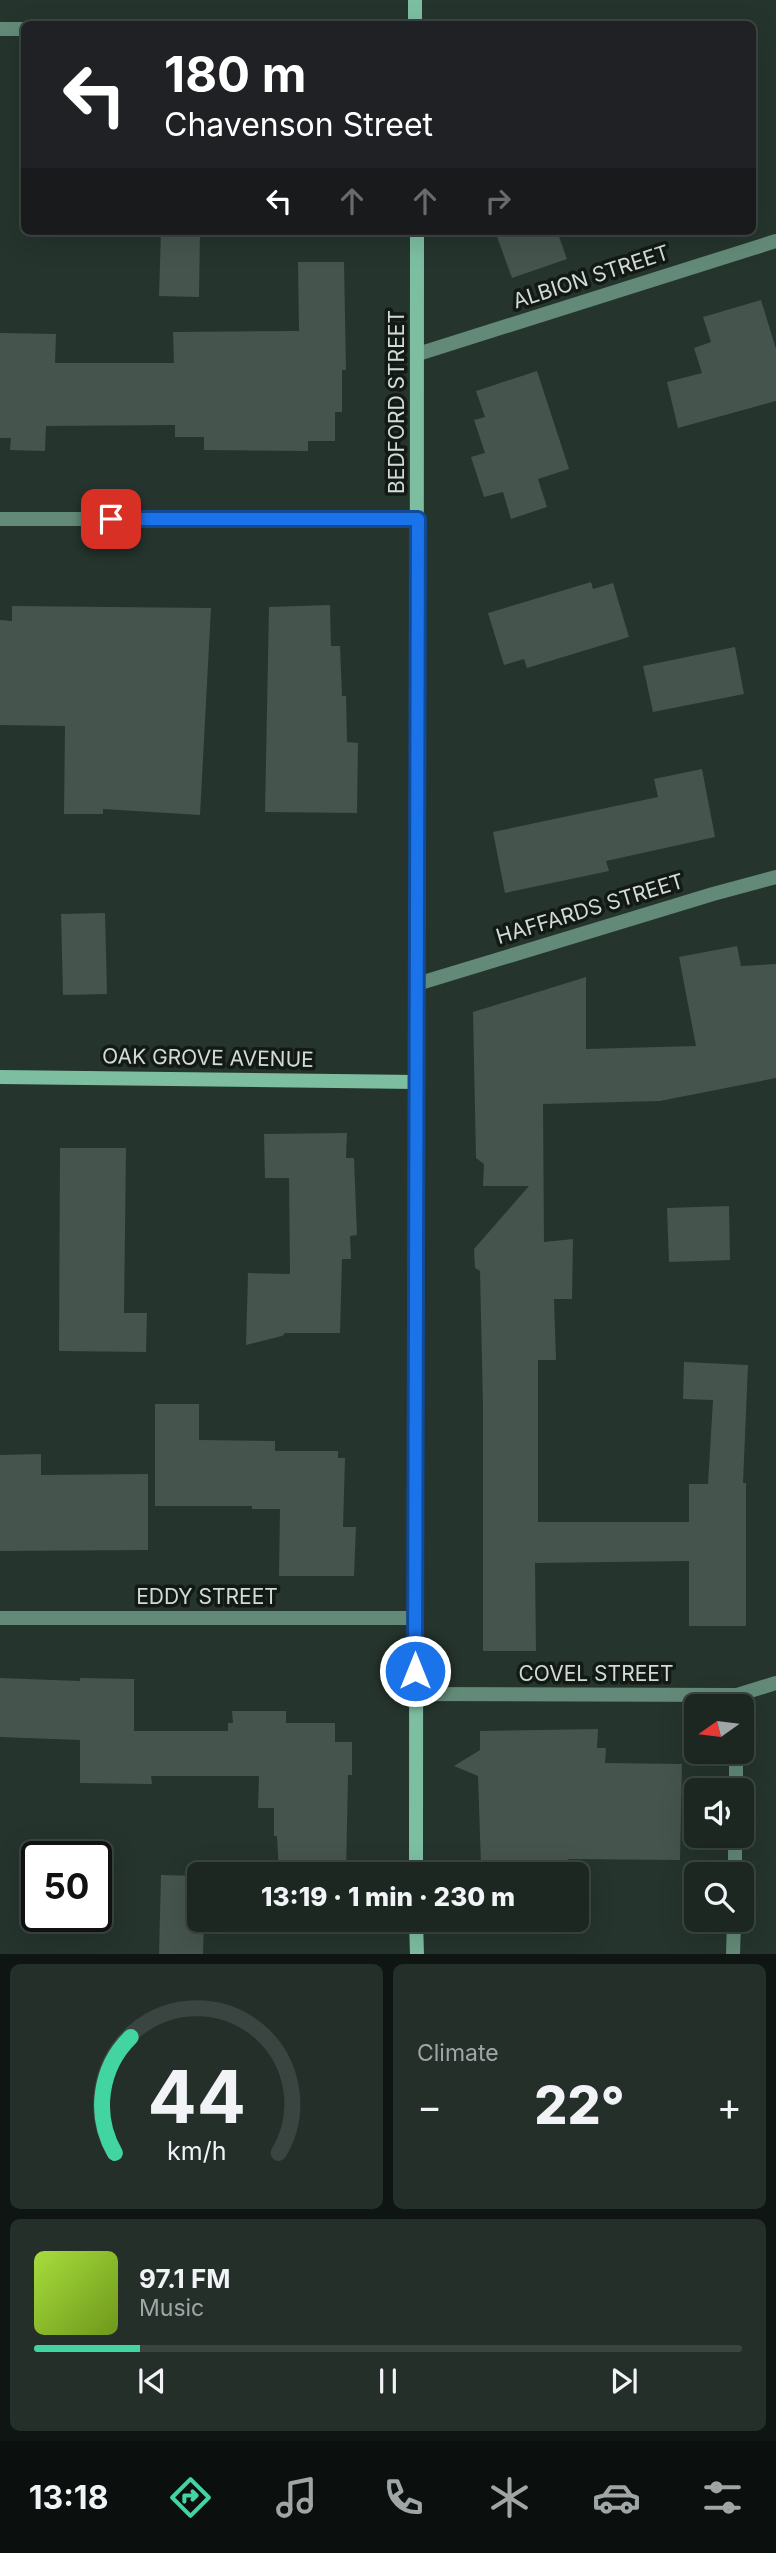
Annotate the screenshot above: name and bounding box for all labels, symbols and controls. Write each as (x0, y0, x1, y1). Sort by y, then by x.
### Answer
text: 180 m (164, 45, 306, 104)
icon: left (49, 49, 140, 140)
text: Chavenson Street (164, 105, 433, 144)
icon: left (260, 182, 298, 220)
icon: ahead (333, 182, 371, 220)
icon: ahead (406, 182, 444, 220)
icon: right (479, 182, 517, 220)
street label: ALBION STREET (510, 239, 672, 314)
street label: BEDFORD STREET (384, 310, 409, 494)
pin (81, 489, 141, 549)
icon: arrive (92, 500, 130, 538)
street label: HAFFARDS STREET (493, 868, 687, 949)
street label: OAK GROVE AVENUE (102, 1043, 314, 1072)
street label: EDDY STREET (136, 1584, 278, 1609)
position arrow (378, 1634, 452, 1708)
street label: COVEL STREET (519, 1661, 673, 1686)
north arrow (684, 1694, 754, 1764)
map controls (684, 1694, 754, 1932)
button: sound (684, 1778, 754, 1848)
speed limit sign: 50 (21, 1841, 112, 1932)
button: search (684, 1862, 754, 1932)
text: 13:19 · 1 min · 230 m (261, 1881, 515, 1912)
text: Climate (417, 2039, 499, 2067)
text: 44 (147, 2052, 246, 2141)
text: 22° (534, 2074, 625, 2137)
text: − (417, 2083, 442, 2129)
text: + (717, 2083, 742, 2129)
text: km/h (167, 2135, 226, 2165)
text: 97.1 FM (139, 2263, 230, 2294)
text: Music (139, 2294, 204, 2322)
icon: previous (133, 2362, 171, 2400)
icon: pause (369, 2362, 407, 2400)
icon: next (605, 2362, 643, 2400)
icon: directions (166, 2473, 215, 2522)
icon: music (272, 2473, 321, 2522)
icon: phone (379, 2473, 428, 2522)
icon: climate (485, 2473, 534, 2522)
icon: car (592, 2473, 641, 2522)
icon: filters (698, 2473, 747, 2522)
text: 13:18 (29, 2478, 108, 2517)

